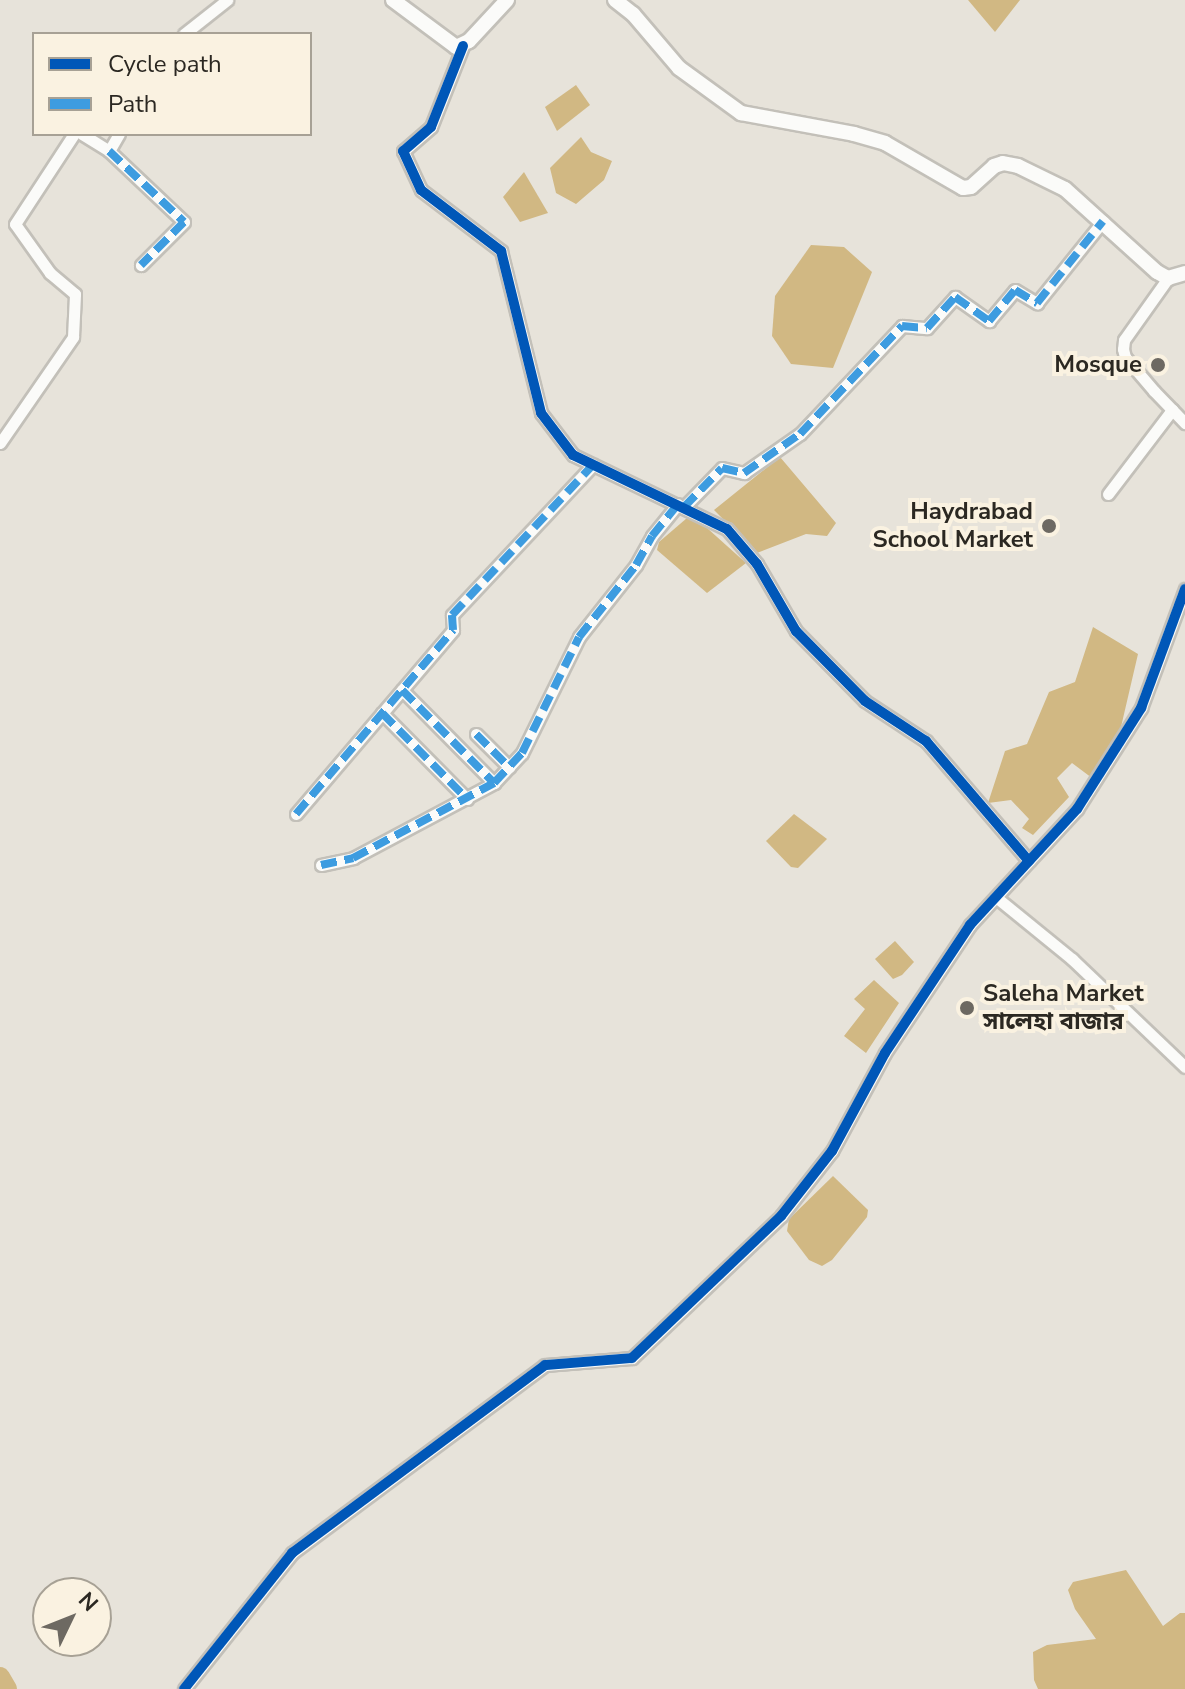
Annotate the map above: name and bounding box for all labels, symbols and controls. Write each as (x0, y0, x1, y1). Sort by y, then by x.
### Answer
legend (32, 32, 312, 136)
text: Cycle path (108, 48, 222, 80)
text: Path (108, 88, 157, 120)
place label: Mosque (1054, 351, 1142, 379)
marker: Mosque (1149, 356, 1167, 374)
place label: Haydrabad School Market (873, 498, 1033, 554)
marker: Haydrabad School Market (1040, 517, 1058, 535)
place label: Saleha Market সালেহা বাজার (983, 980, 1144, 1036)
marker: Saleha Market সালেহা বাজার (958, 999, 976, 1017)
north arrow (32, 1577, 112, 1657)
text: N (72, 1586, 105, 1618)

